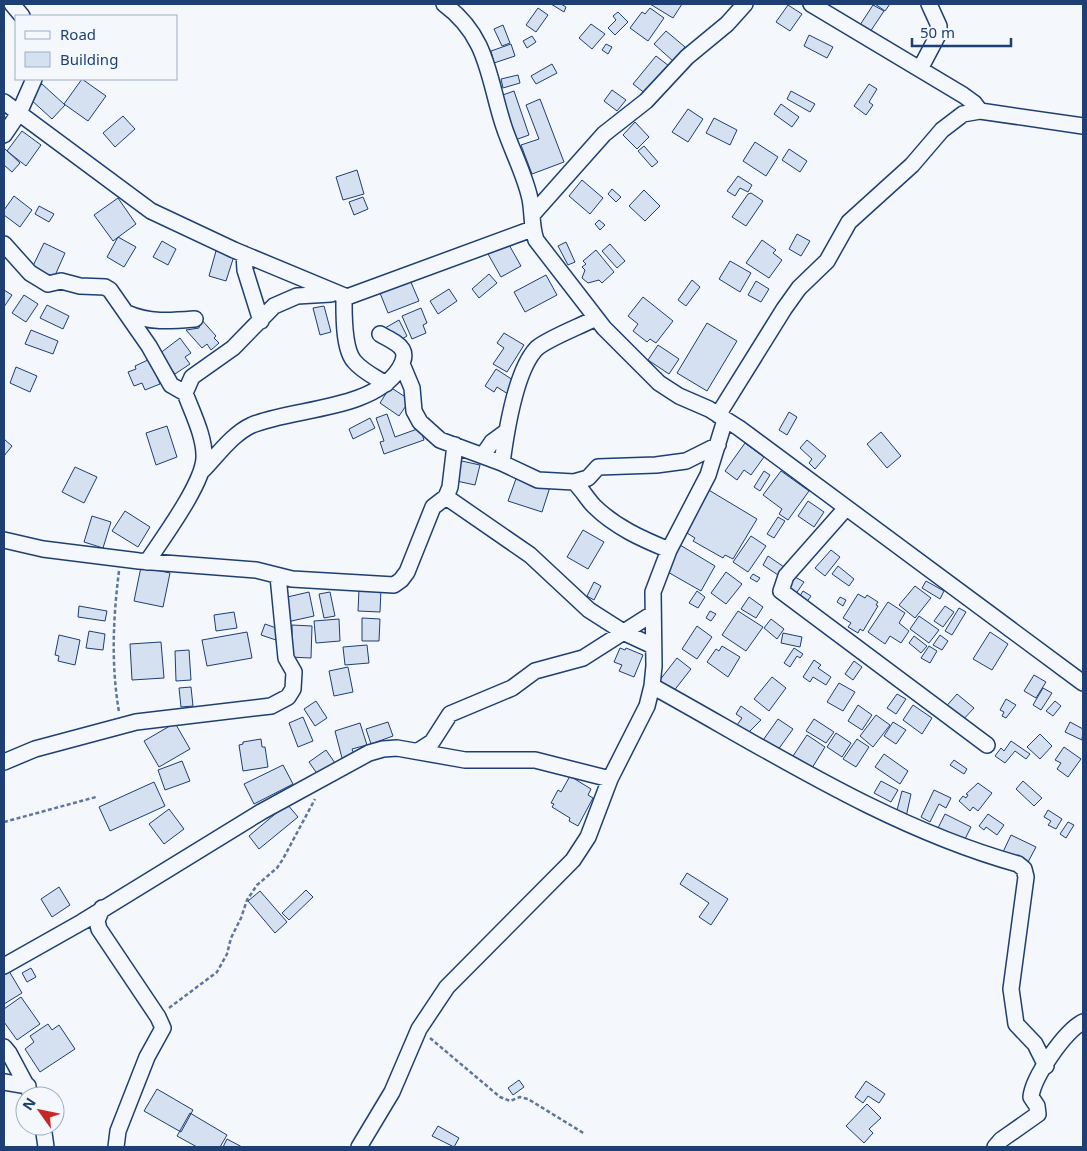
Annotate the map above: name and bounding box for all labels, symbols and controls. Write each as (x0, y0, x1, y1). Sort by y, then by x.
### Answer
legend (15, 15, 178, 80)
scale bar (912, 15, 1011, 47)
text: 50 m (920, 22, 955, 42)
text: Road (60, 24, 96, 44)
text: Building (60, 49, 118, 69)
north arrow (15, 1086, 65, 1136)
text: N (18, 1094, 40, 1114)

